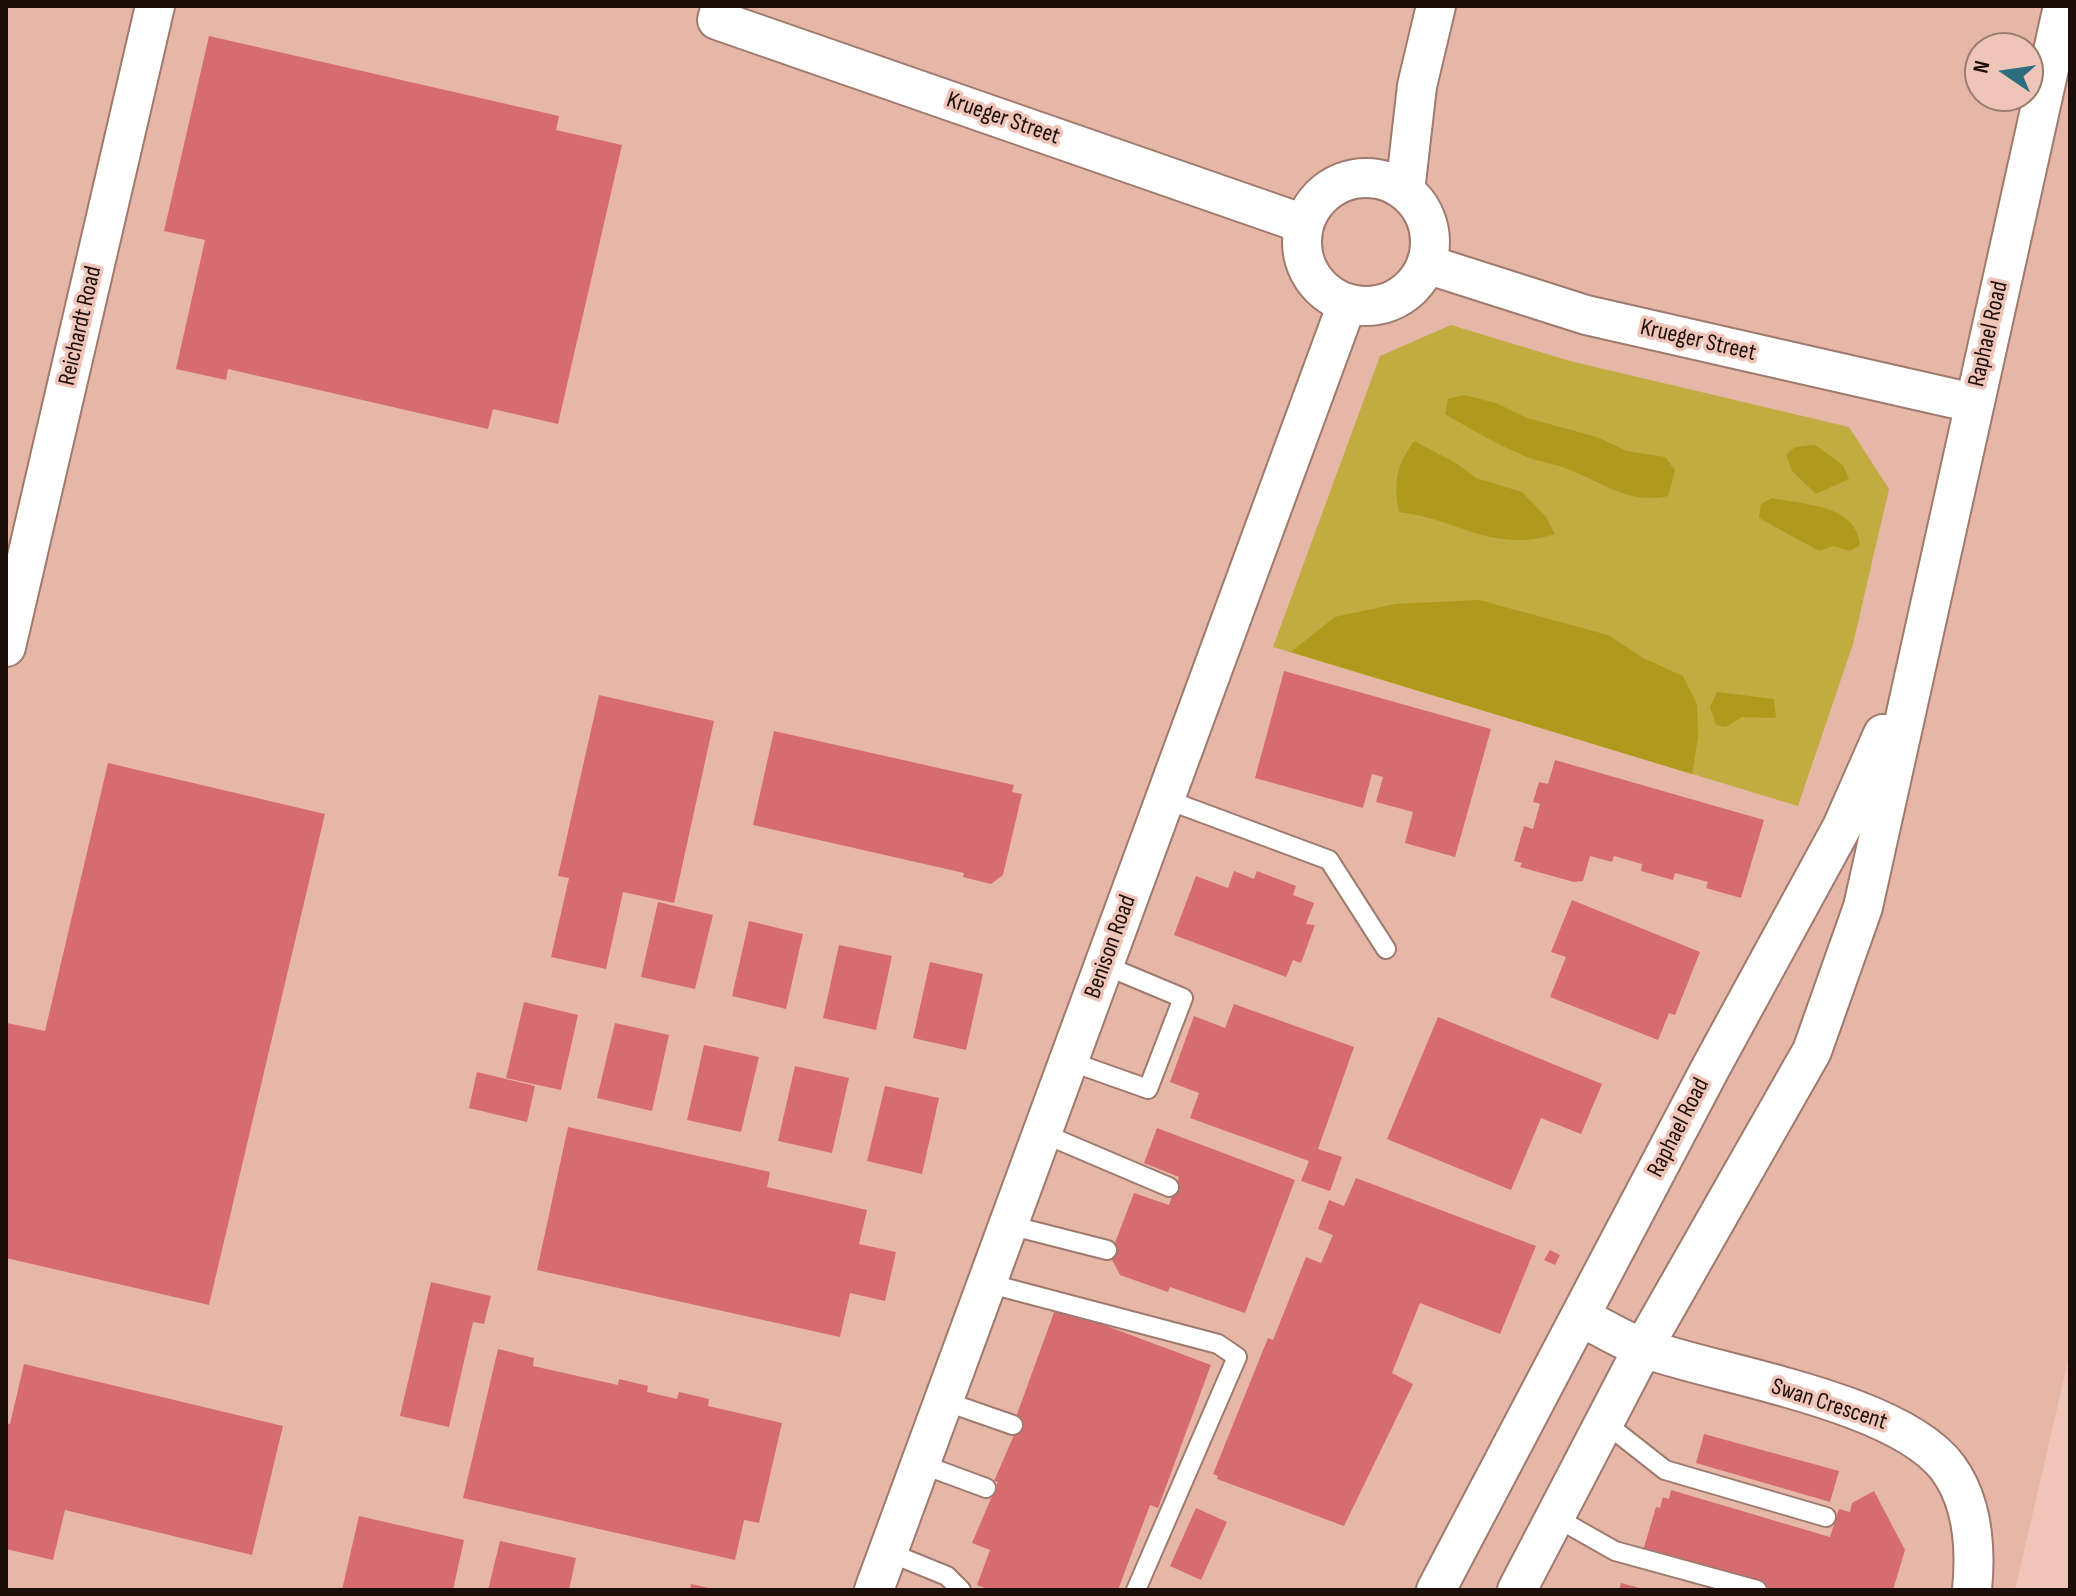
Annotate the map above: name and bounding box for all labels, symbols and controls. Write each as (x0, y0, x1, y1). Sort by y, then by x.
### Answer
north arrow (1964, 32, 2044, 112)
text: N (1968, 58, 1997, 76)
street label: Krueger Street (943, 86, 1063, 152)
street label: Reichardt Road (53, 263, 109, 389)
street label: Raphael Road (1963, 278, 2015, 390)
street label: Krueger Street (1637, 314, 1759, 368)
street label: Benison Road (1079, 891, 1143, 1003)
street label: Raphael Road (1642, 1074, 1716, 1182)
street label: Swan Crescent (1767, 1373, 1891, 1437)

